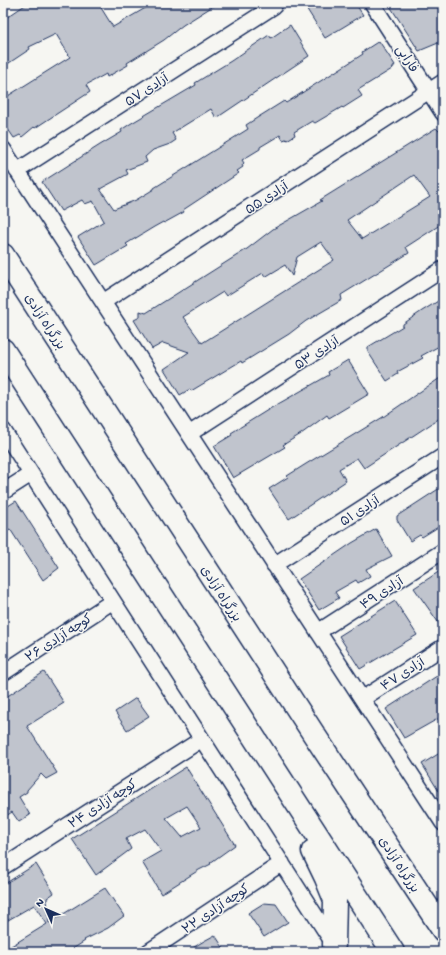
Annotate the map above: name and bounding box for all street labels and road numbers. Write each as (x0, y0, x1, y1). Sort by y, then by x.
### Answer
street label: فارابی (391, 43, 420, 76)
street label: آزادی ۵۷ (122, 70, 173, 111)
street label: آزادی ۵۵ (242, 178, 292, 219)
street label: بزرگراه آزادی (20, 290, 69, 353)
street label: ۵۳ آزادی (292, 333, 343, 374)
street label: ۵۱ آزادی (337, 492, 384, 530)
street label: بزرگراه آزادی (196, 562, 245, 625)
street label: ۴۹ آزادی (357, 573, 407, 614)
street label: کوچه آزادی ۲۶ (23, 611, 96, 666)
street label: ۴۷ آزادی (378, 654, 429, 695)
street label: کوچه آزادی ۲۴ (66, 776, 141, 833)
street label: بزرگراه آزادی (374, 833, 423, 896)
street label: کوچه آزادی ۲۲ (179, 881, 253, 938)

